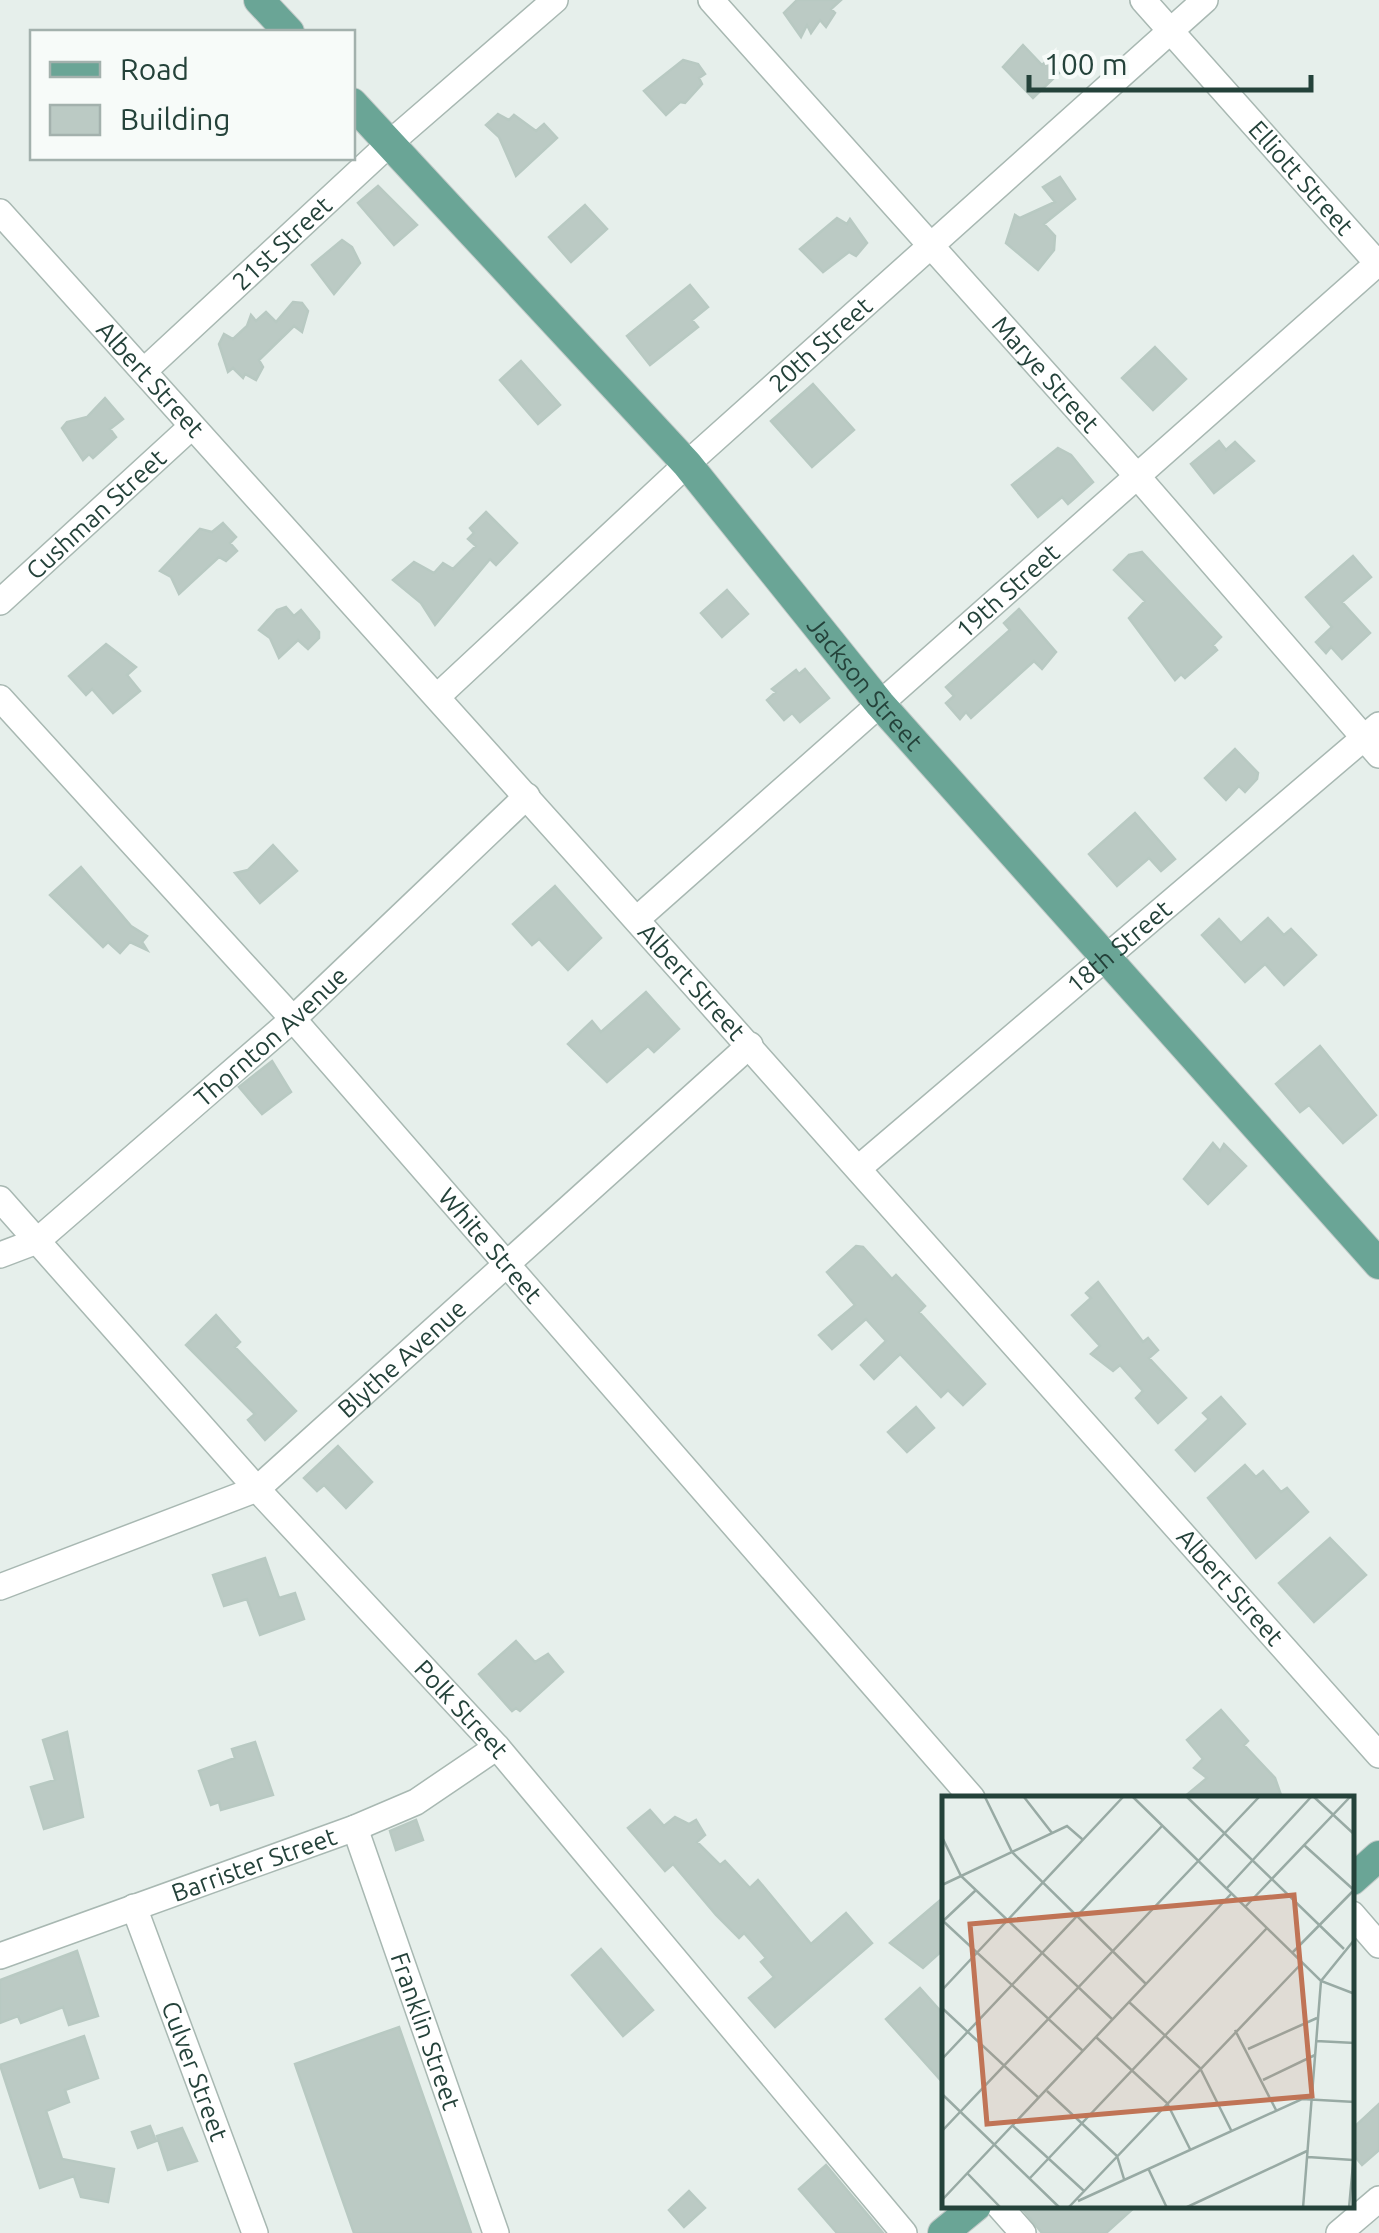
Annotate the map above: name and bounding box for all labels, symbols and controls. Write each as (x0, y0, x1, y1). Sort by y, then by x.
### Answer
legend (30, 30, 355, 160)
scale bar (1029, 30, 1312, 92)
text: 100 m (1044, 47, 1128, 81)
text: Road (120, 52, 189, 86)
text: Building (120, 102, 231, 136)
street label: Elliott Street (1243, 115, 1359, 241)
street label: 21st Street (227, 191, 337, 296)
street label: 20th Street (763, 291, 877, 398)
street label: Marye Street (987, 310, 1105, 438)
street label: Albert Street (91, 315, 210, 443)
street label: Cushman Street (20, 443, 171, 585)
street label: 19th Street (950, 538, 1065, 644)
street label: Jackson Street (801, 611, 928, 756)
street label: 18th Street (1061, 894, 1177, 999)
street label: Albert Street (633, 918, 751, 1046)
street label: Thornton Avenue (189, 961, 353, 1112)
street label: White Street (433, 1182, 548, 1309)
street label: Blythe Avenue (332, 1294, 472, 1423)
street label: Albert Street (1171, 1523, 1289, 1651)
street label: Polk Street (409, 1654, 514, 1764)
inset map (942, 1796, 1354, 2208)
street label: Barrister Street (168, 1822, 340, 1907)
street label: Franklin Street (385, 1949, 466, 2113)
street label: Culver Street (156, 1997, 234, 2145)

